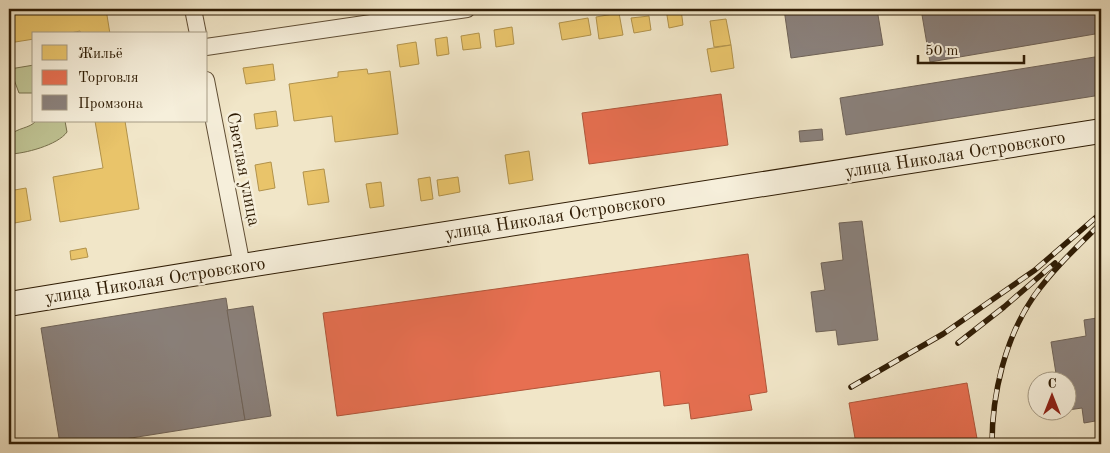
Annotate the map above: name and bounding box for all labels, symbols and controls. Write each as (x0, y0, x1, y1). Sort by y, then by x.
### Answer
legend (32, 32, 208, 122)
scale bar (918, 32, 1024, 64)
text: 50 m (925, 44, 959, 59)
text: Жильё (78, 47, 123, 62)
text: Торговля (78, 71, 139, 86)
text: Промзона (78, 97, 144, 112)
street label: Светлая улица (223, 111, 263, 228)
street label: улица Николая Островского (844, 129, 1067, 181)
street label: улица Николая Островского (444, 191, 667, 243)
street label: улица Николая Островского (44, 255, 267, 307)
north arrow (1028, 370, 1078, 420)
text: С (1047, 377, 1057, 391)

